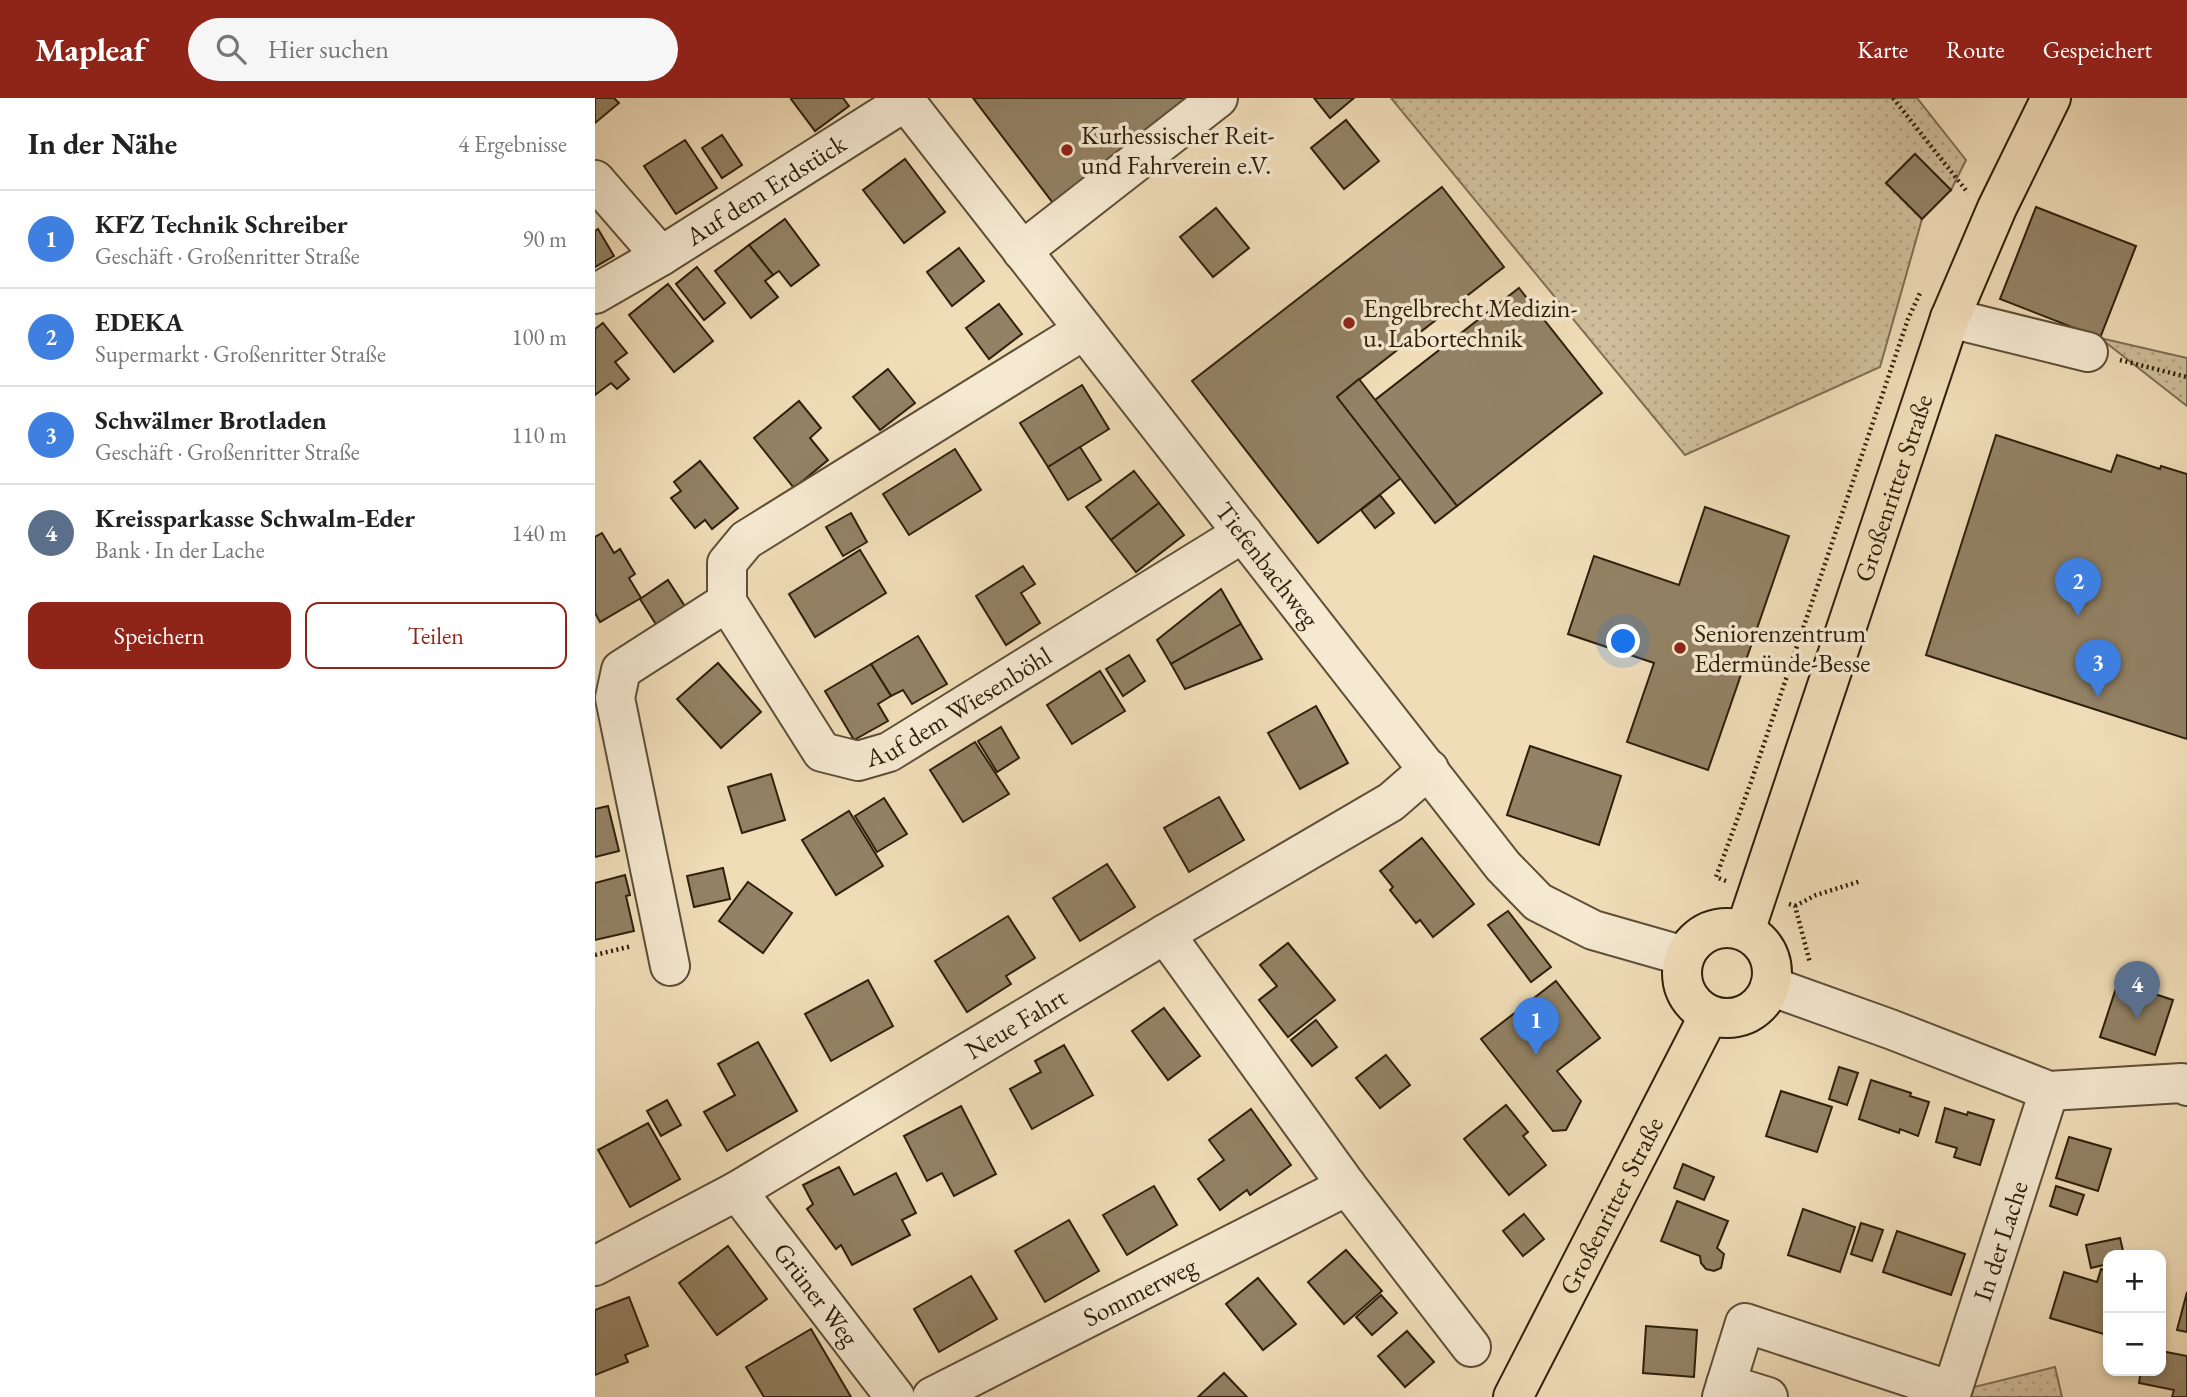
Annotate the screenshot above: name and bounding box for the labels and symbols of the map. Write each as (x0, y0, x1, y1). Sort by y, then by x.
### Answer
place label: Kurhessischer Reit- und Fahrverein e.V. (1081, 118, 1275, 182)
street label: Auf dem Erdstück (678, 126, 853, 254)
marker: Kurhessischer Reit- und Fahrverein e.V. (1059, 142, 1075, 158)
place label: Engelbrecht Medizin- u. Labortechnik (1363, 291, 1578, 355)
marker: Engelbrecht Medizin- u. Labortechnik (1341, 315, 1357, 331)
street label: Großenritter Straße (1846, 390, 1940, 586)
street label: Tiefenbachweg (1208, 495, 1328, 635)
pin: 2 (2055, 558, 2101, 616)
place label: Seniorenzentrum Edermünde-Besse (1694, 616, 1870, 680)
your location (1606, 624, 1640, 658)
street label: Auf dem Wiesenböhl (861, 639, 1058, 775)
pin: 3 (2075, 639, 2121, 697)
marker: Seniorenzentrum Edermünde-Besse (1672, 640, 1688, 656)
pin: 4 (2114, 961, 2160, 1019)
street label: Neue Fahrt (959, 980, 1073, 1067)
pin: 1 (1513, 997, 1559, 1055)
street label: Großenritter Straße (1551, 1111, 1671, 1300)
street label: In der Lache (1965, 1176, 2036, 1306)
street label: Grüner Weg (766, 1235, 867, 1353)
street label: Sommerweg (1077, 1248, 1203, 1334)

